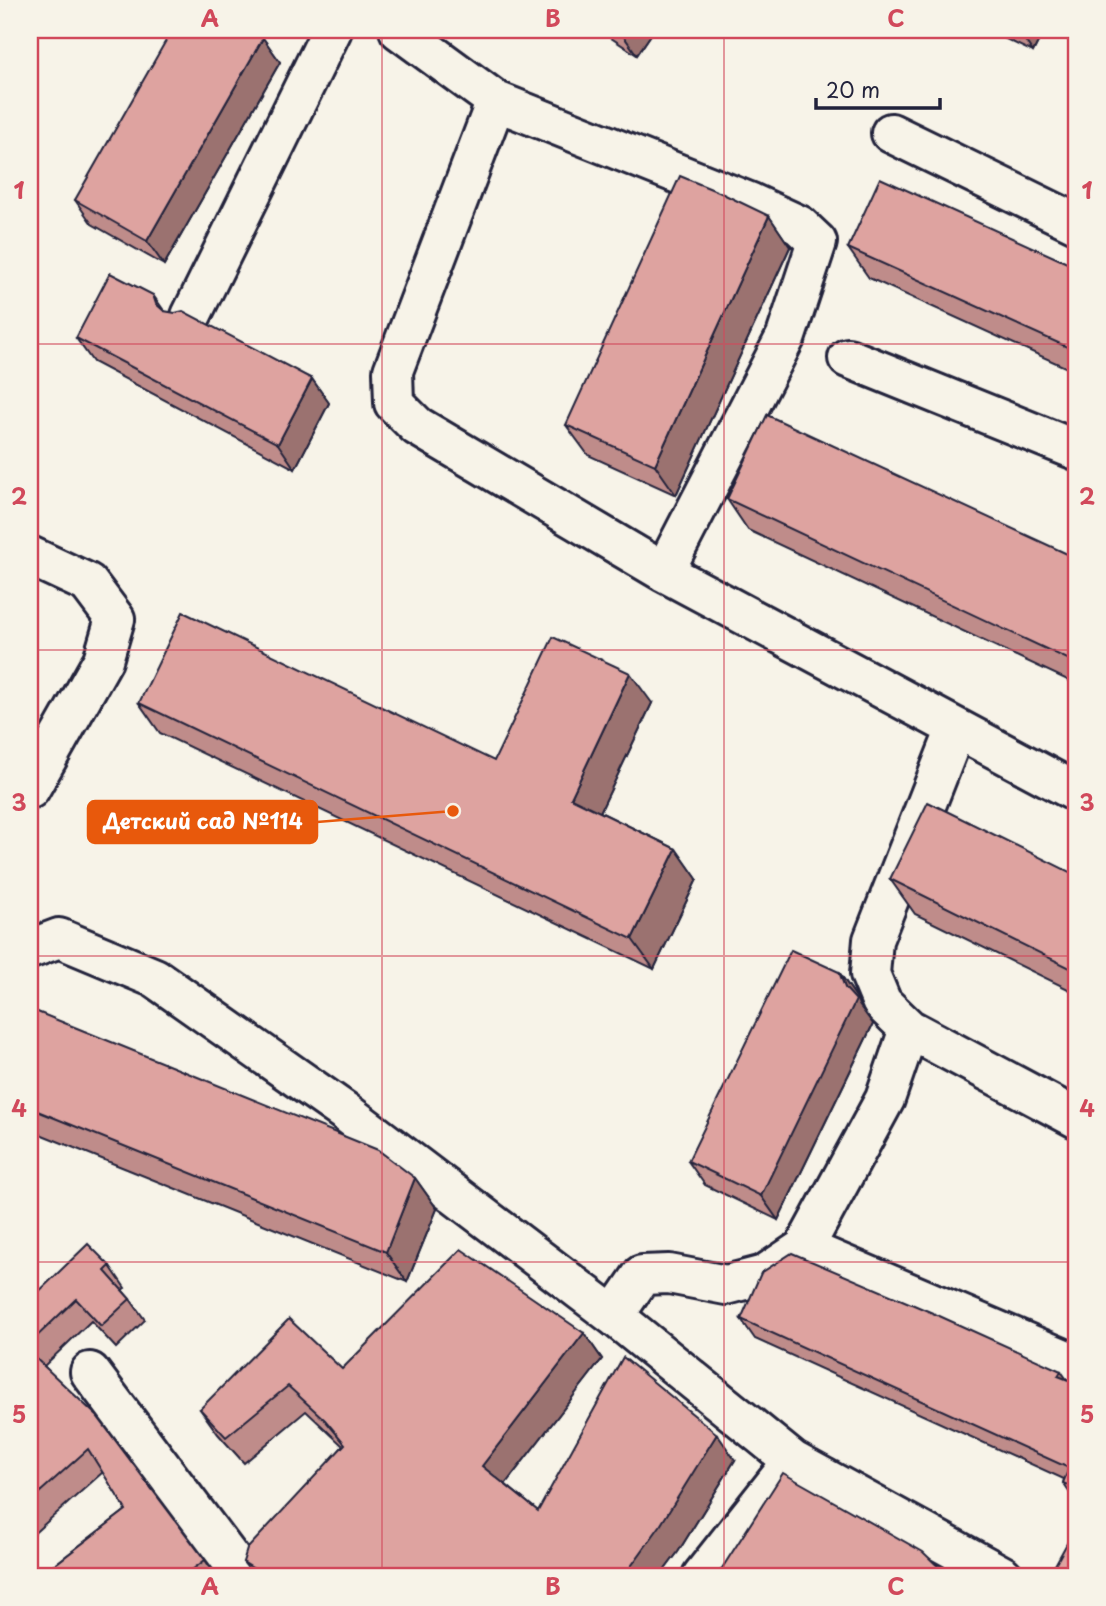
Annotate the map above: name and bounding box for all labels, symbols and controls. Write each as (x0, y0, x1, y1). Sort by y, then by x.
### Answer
text: A (201, 0, 219, 35)
text: B (545, 0, 561, 35)
text: C (887, 0, 905, 35)
scale bar (816, 66, 940, 110)
text: 20 m (826, 73, 880, 105)
text: 1 (14, 172, 25, 207)
text: 1 (1082, 172, 1093, 207)
text: 2 (11, 478, 27, 513)
text: 2 (1079, 478, 1095, 513)
text: 3 (11, 784, 27, 819)
text: 3 (1079, 784, 1095, 819)
callout: Детский сад №114 (88, 801, 317, 843)
text: Детский сад №114 (102, 804, 303, 836)
text: 4 (11, 1090, 27, 1125)
text: 4 (1079, 1090, 1095, 1125)
text: 5 (12, 1396, 26, 1431)
text: 5 (1080, 1396, 1094, 1431)
text: A (201, 1568, 219, 1603)
text: B (545, 1568, 561, 1603)
text: C (887, 1568, 905, 1603)

